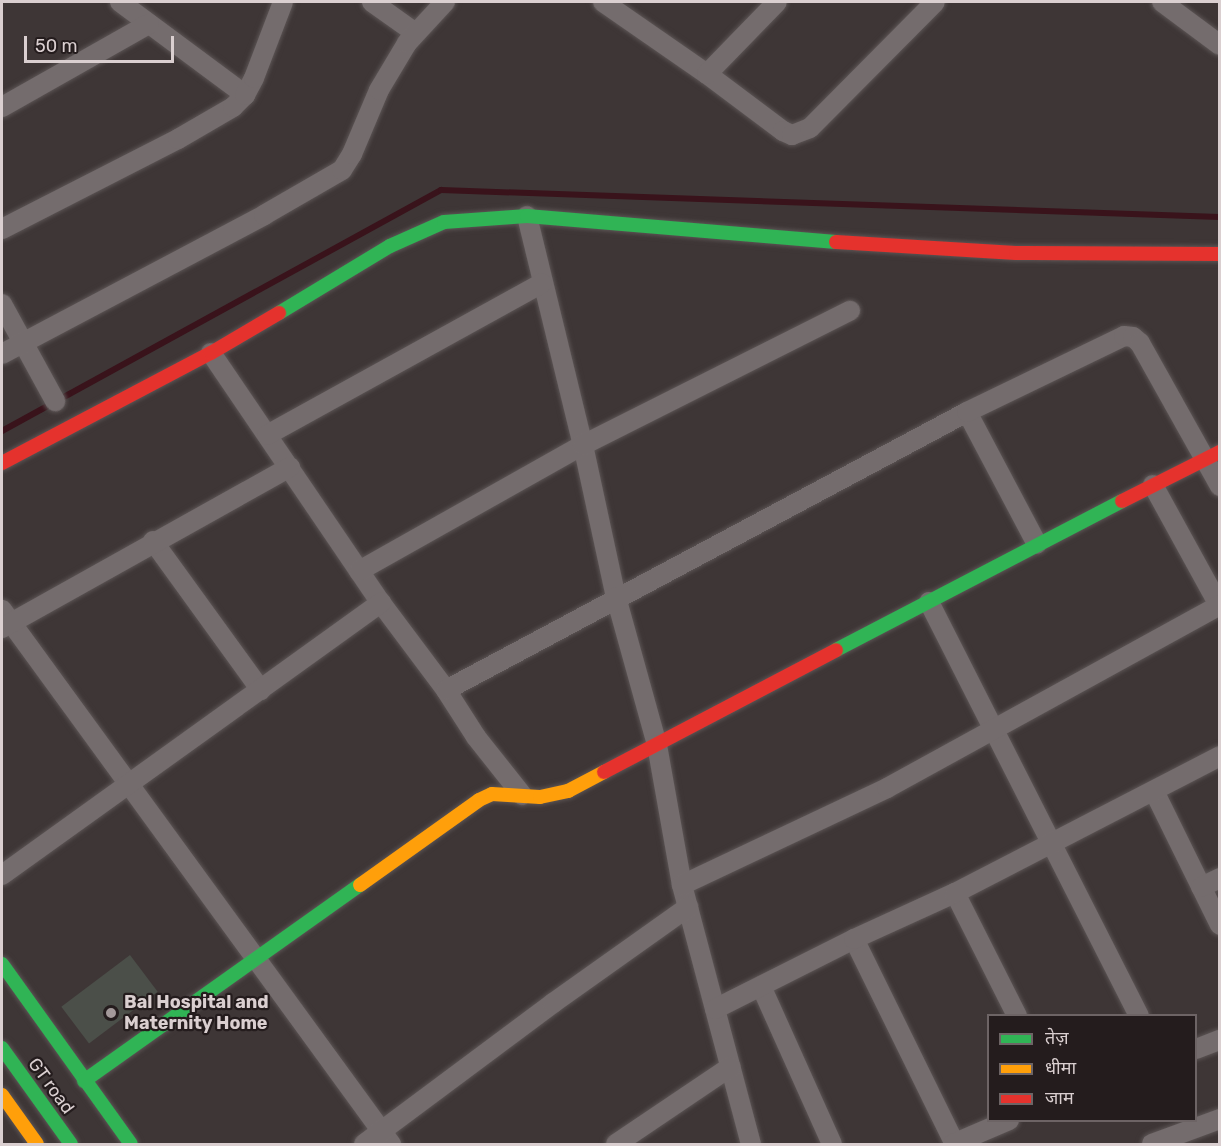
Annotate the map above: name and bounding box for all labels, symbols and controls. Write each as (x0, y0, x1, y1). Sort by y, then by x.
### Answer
scale bar (27, 24, 177, 62)
text: 50 m (35, 35, 78, 57)
place label: Bal Hospital and Maternity Home (124, 992, 269, 1034)
marker: Bal Hospital and Maternity Home (102, 1004, 120, 1022)
legend (987, 1014, 1197, 1122)
text: तेज़ (1045, 1027, 1069, 1049)
street label: GT road (23, 1054, 79, 1118)
text: धीमा (1045, 1057, 1076, 1079)
text: जाम (1045, 1087, 1074, 1109)

